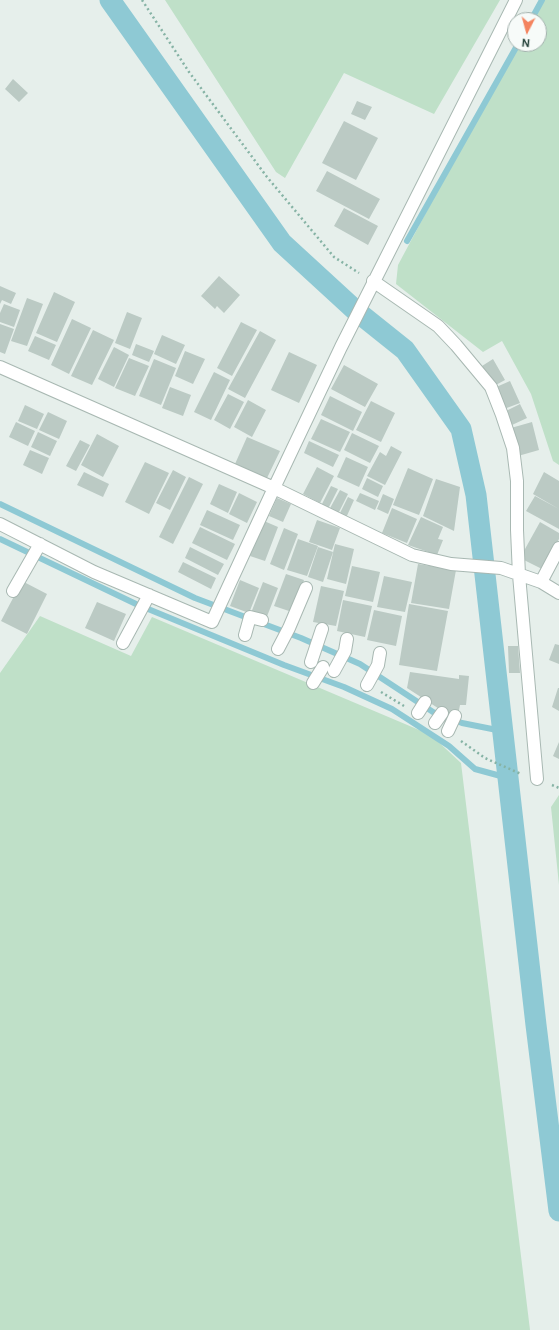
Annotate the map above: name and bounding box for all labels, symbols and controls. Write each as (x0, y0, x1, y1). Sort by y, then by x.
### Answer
north arrow (507, 12, 547, 52)
text: N (521, 36, 531, 50)

